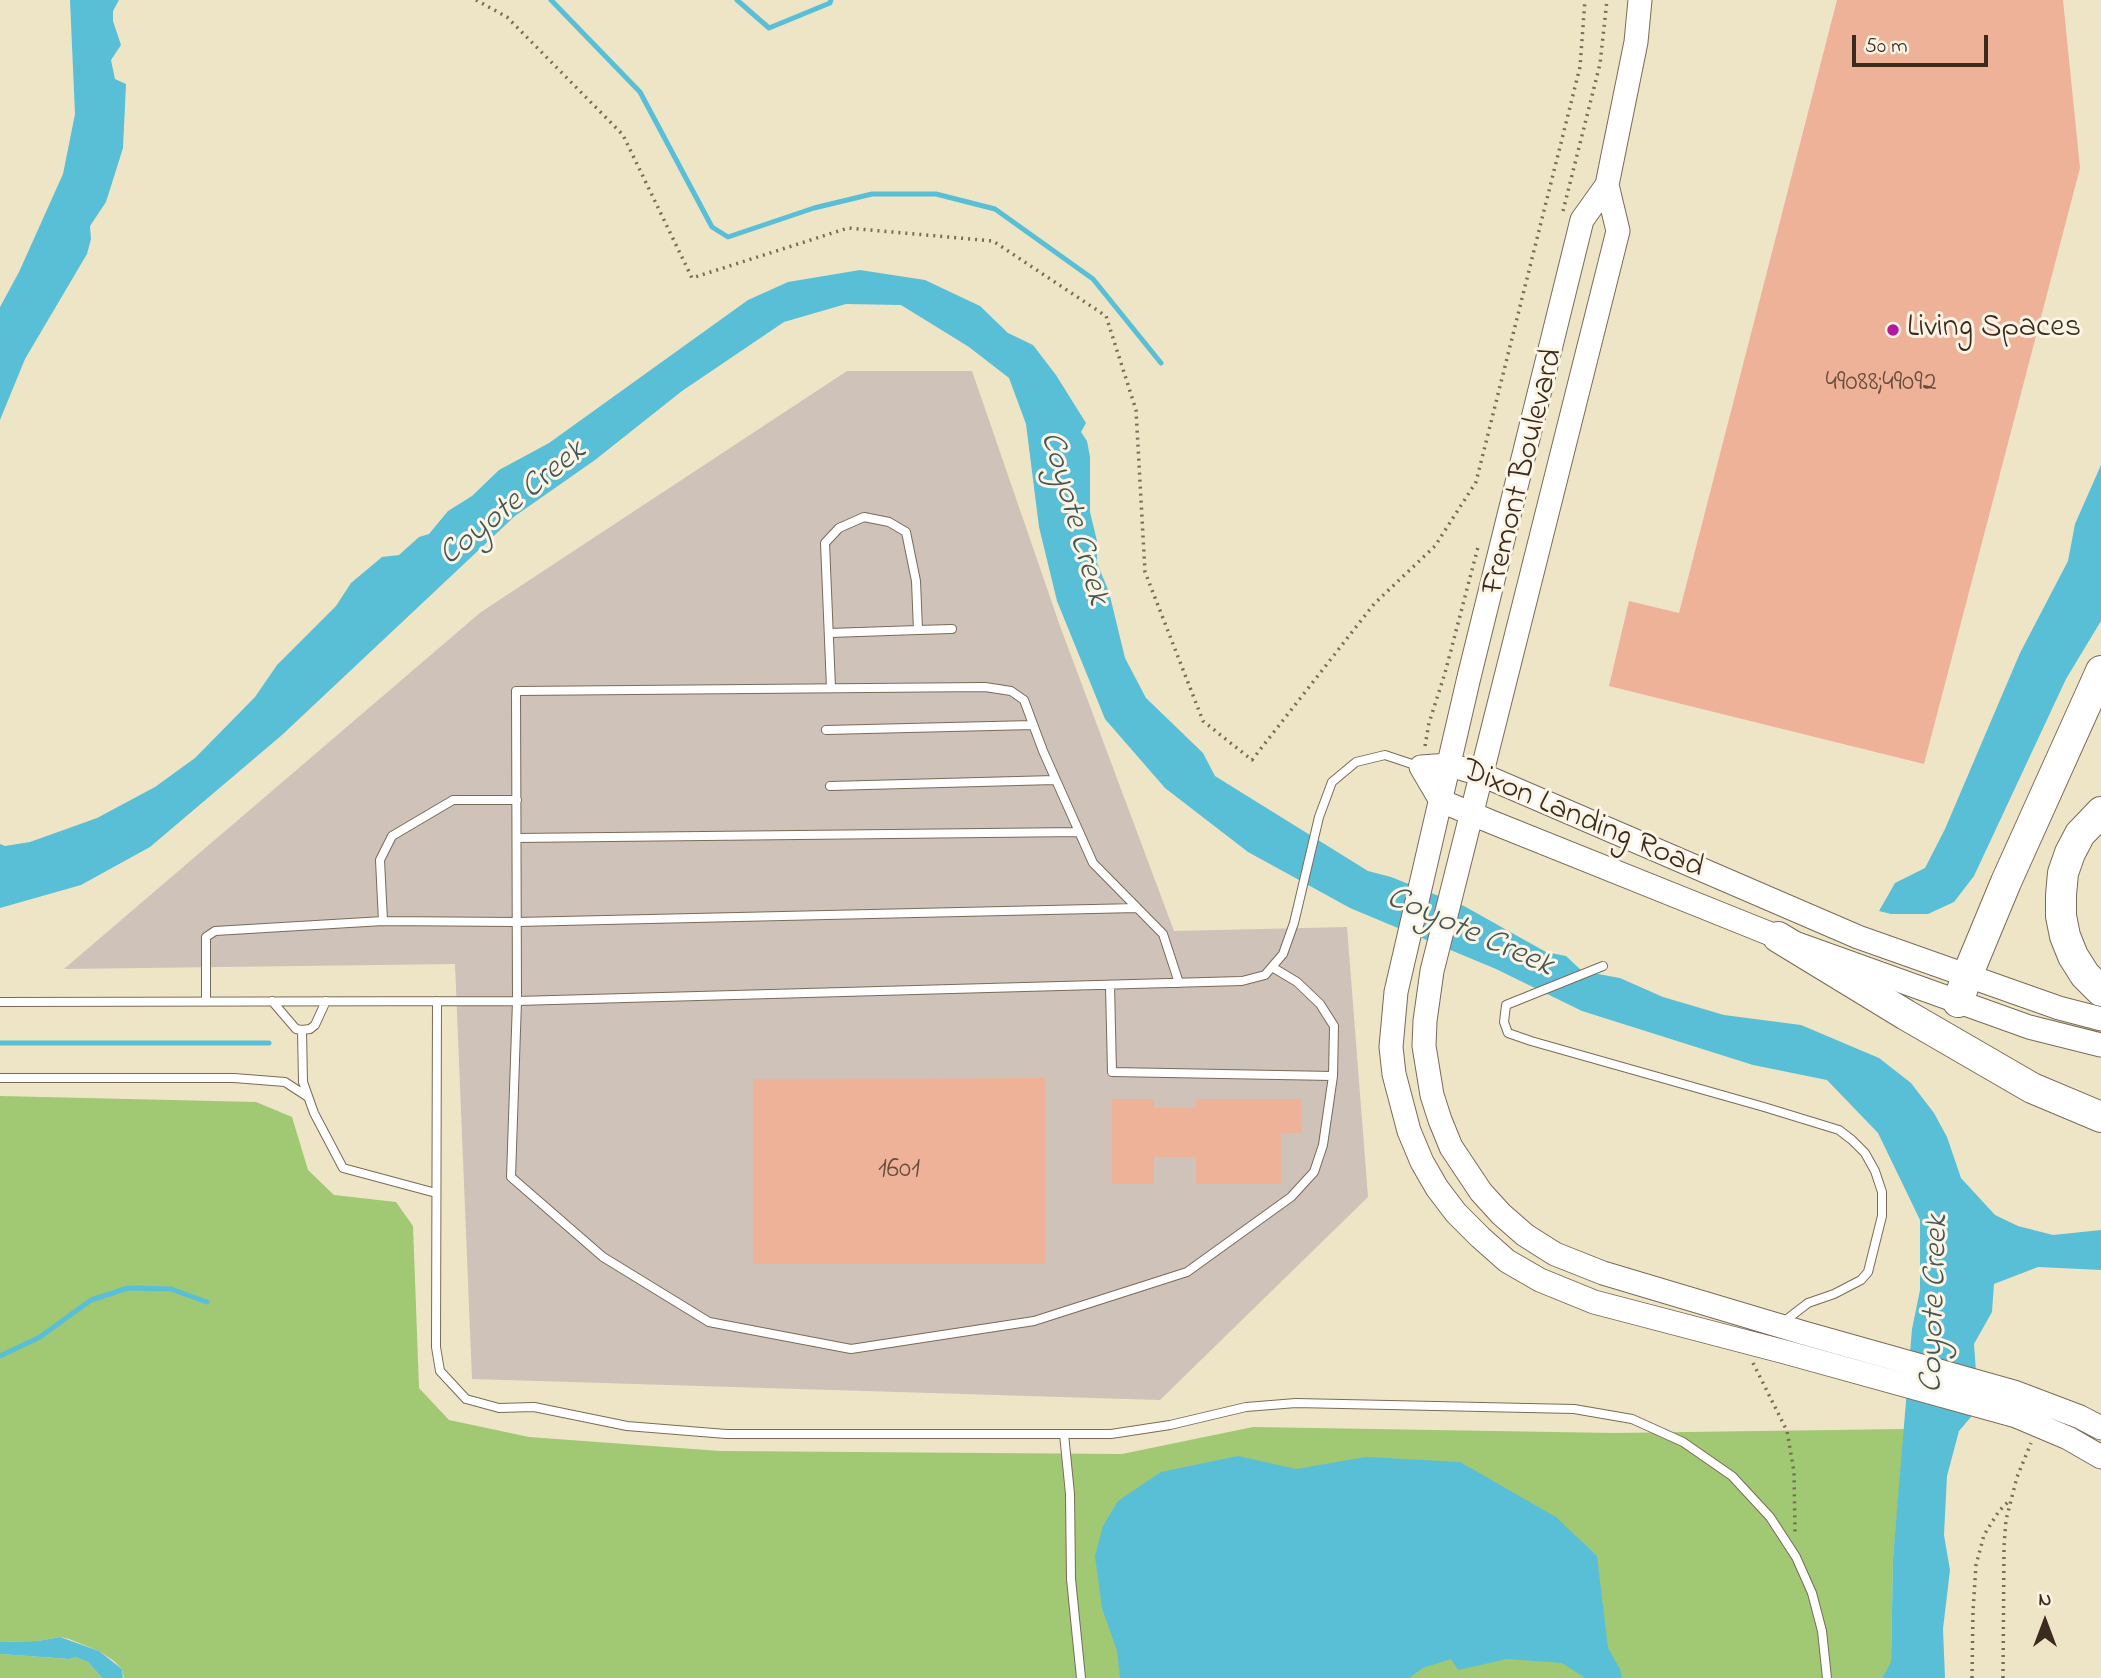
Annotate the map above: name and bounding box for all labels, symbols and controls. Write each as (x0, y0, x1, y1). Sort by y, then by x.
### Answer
scale bar (1856, 21, 1993, 65)
text: 50 m (1865, 32, 1908, 62)
place label: Living Spaces (1907, 311, 2081, 349)
marker: Living Spaces (1885, 322, 1901, 338)
street label: Fremont Boulevard (1476, 345, 1574, 599)
house number: 49088;49092 (1825, 367, 1937, 401)
water label: Coyote Creek (1028, 428, 1116, 610)
water label: Coyote Creek (432, 434, 596, 576)
street label: Dixon Landing Road (1455, 753, 1709, 889)
water label: Coyote Creek (1380, 880, 1558, 988)
house number: 1601 (878, 1154, 920, 1188)
water label: Coyote Creek (1914, 1214, 1960, 1394)
north arrow (2010, 1587, 2080, 1657)
text: N (2039, 1587, 2051, 1614)

